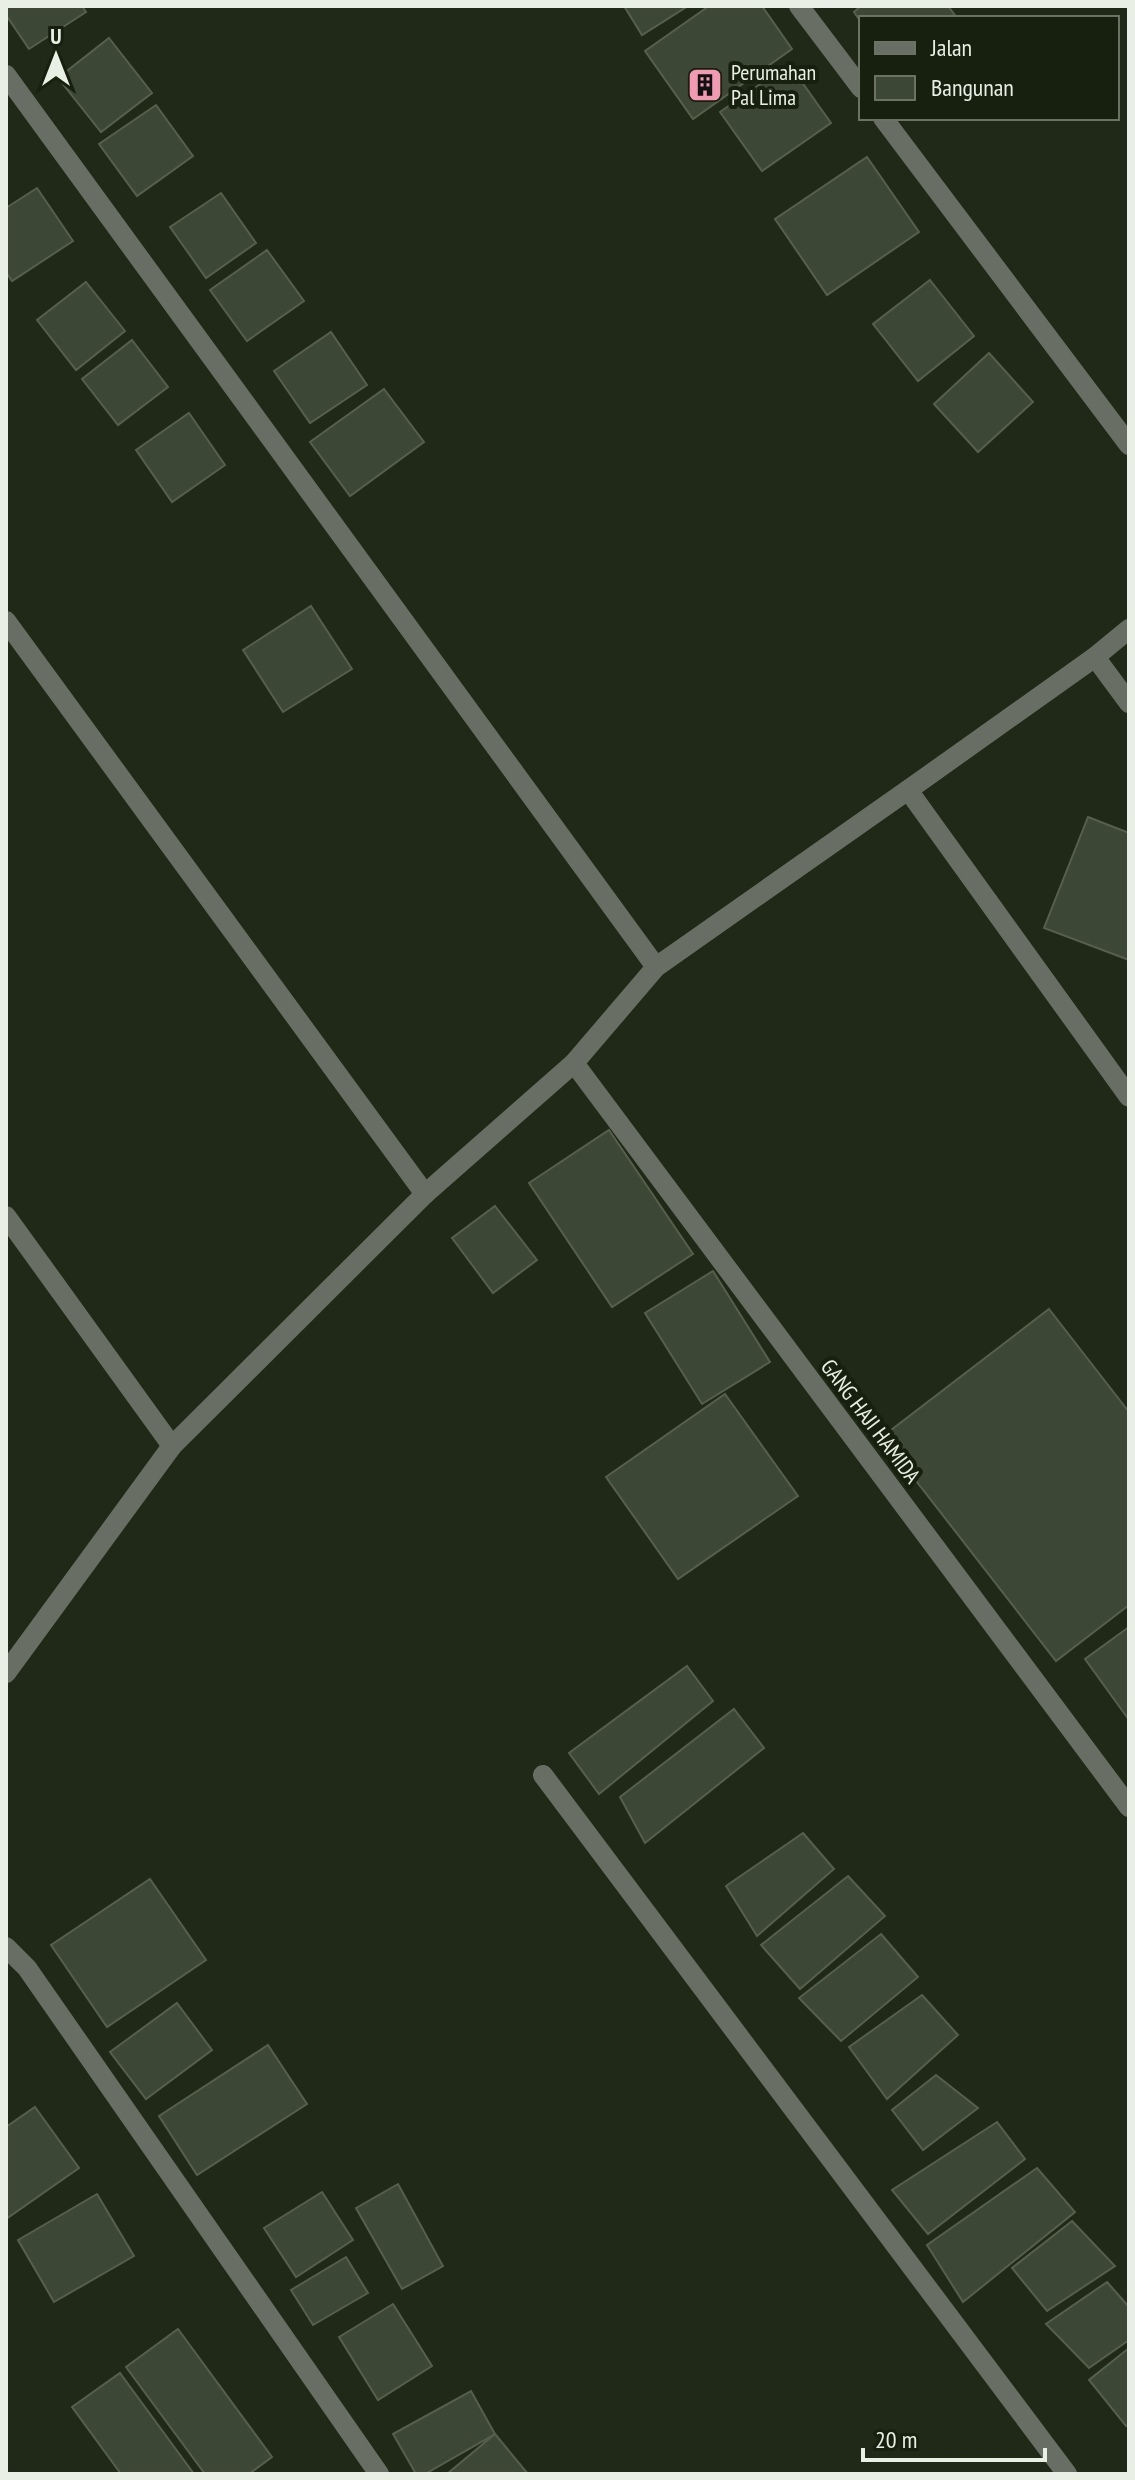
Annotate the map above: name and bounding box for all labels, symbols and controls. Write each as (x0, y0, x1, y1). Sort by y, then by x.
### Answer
north arrow (16, 16, 96, 96)
legend (859, 16, 1119, 120)
text: U (50, 22, 62, 50)
text: Jalan (930, 32, 972, 63)
place label: Perumahan Pal Lima (731, 58, 816, 111)
building icon: Perumahan Pal Lima (686, 66, 724, 104)
text: Bangunan (931, 72, 1014, 103)
street label: GANG HAJI HAMIDA (815, 1353, 927, 1489)
scale bar (863, 2412, 1045, 2462)
text: 20 m (875, 2424, 917, 2455)

